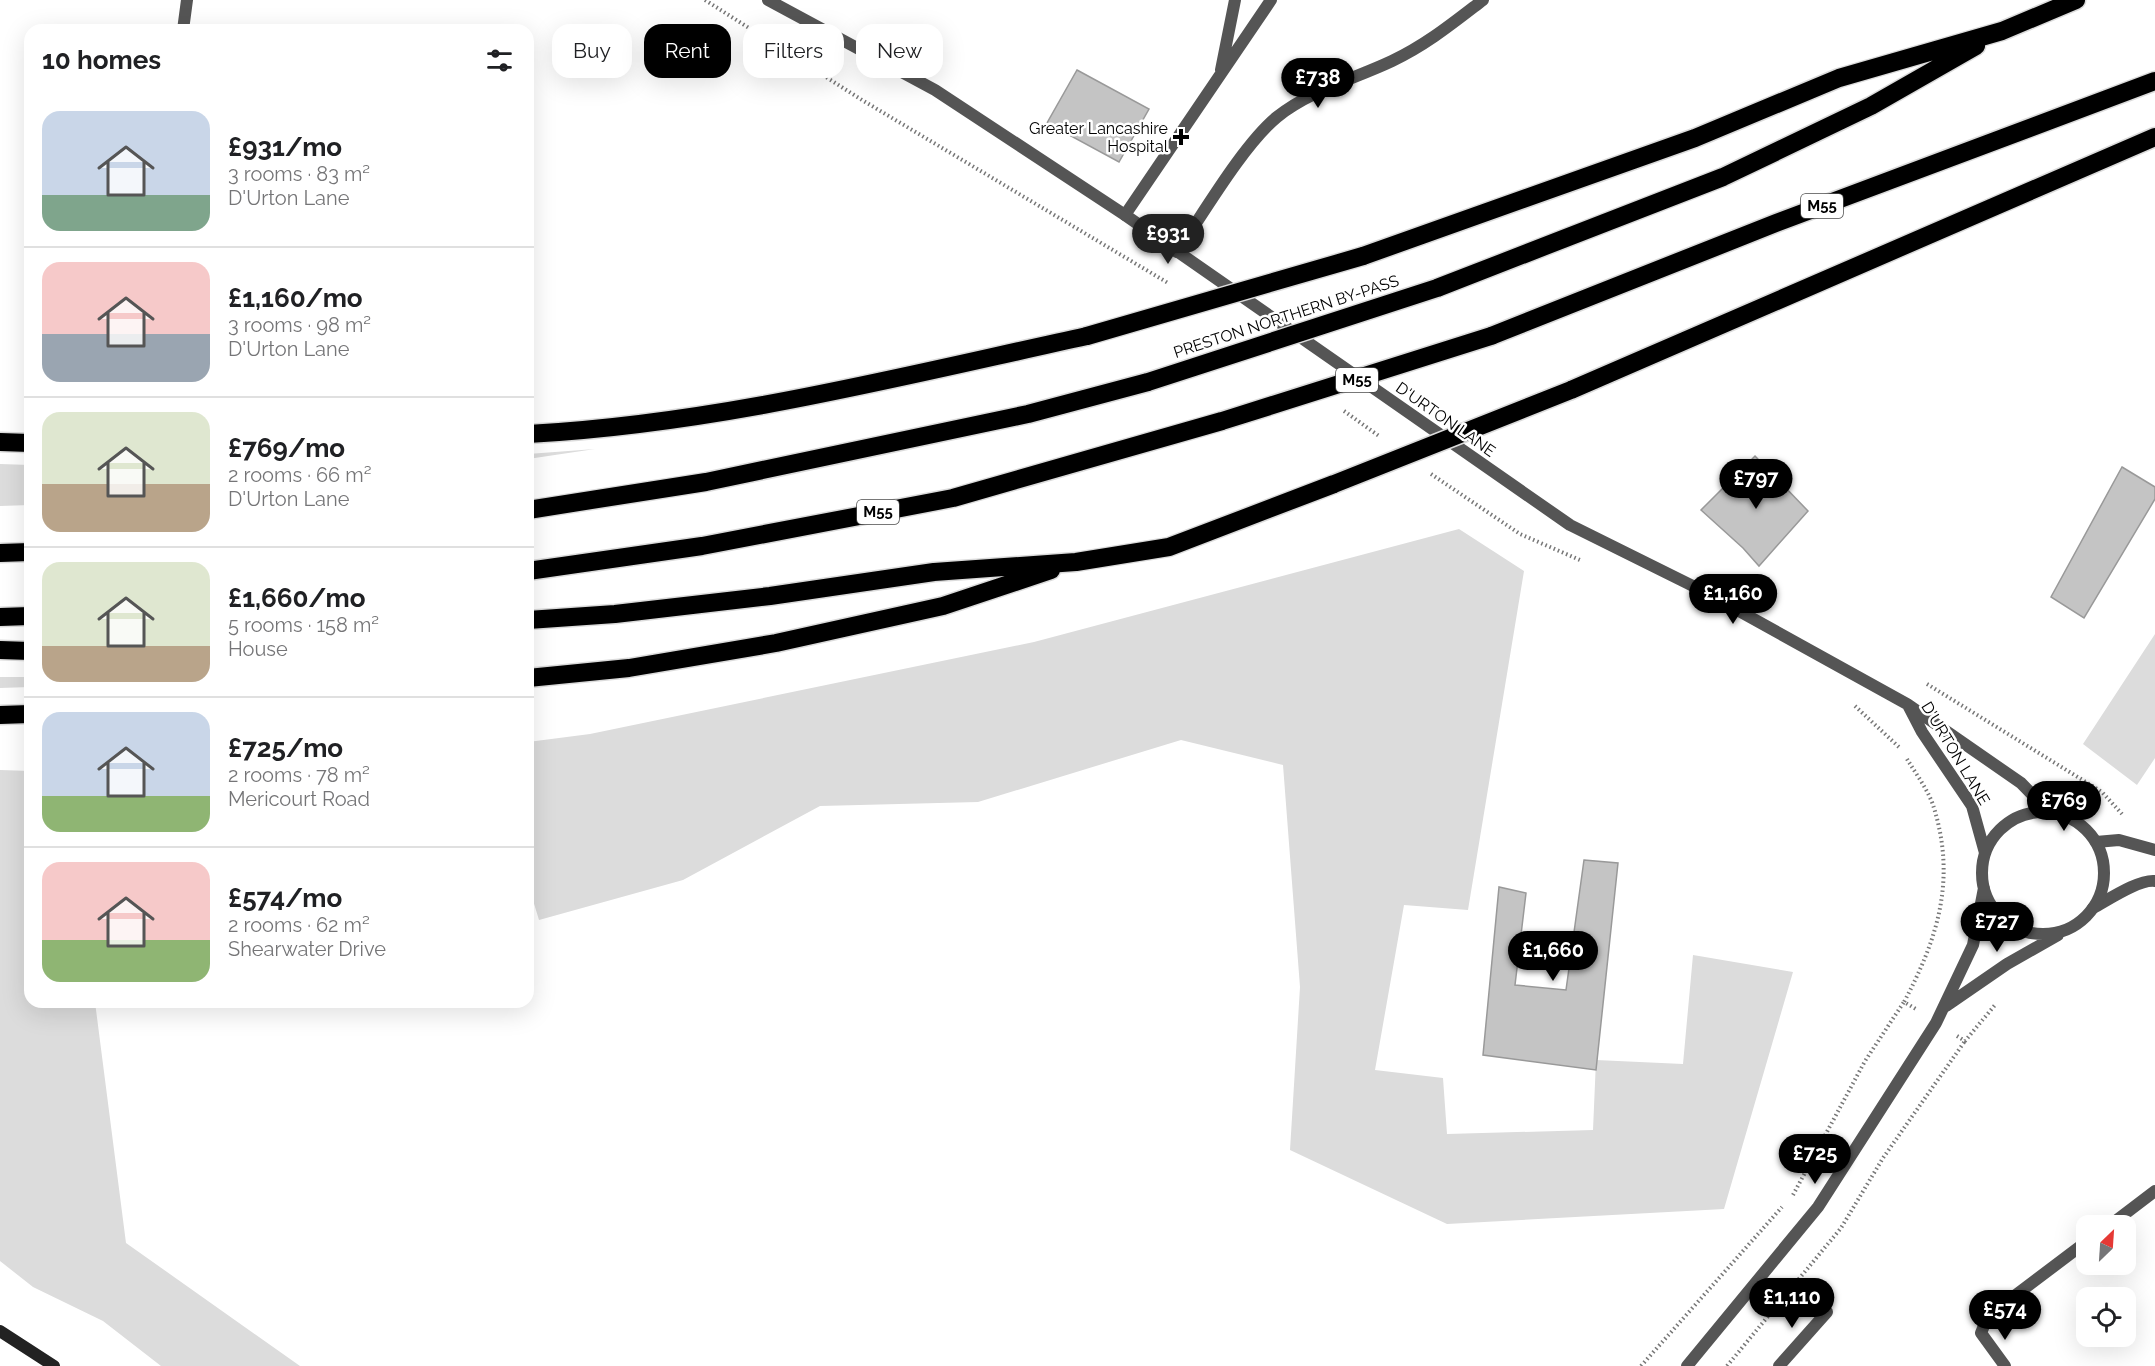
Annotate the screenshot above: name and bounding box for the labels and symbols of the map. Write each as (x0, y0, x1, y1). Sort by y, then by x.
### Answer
pin: £738 (1282, 58, 1354, 109)
place label: Greater Lancashire Hospital (1029, 119, 1169, 156)
marker: Greater Lancashire Hospital (1172, 128, 1190, 146)
road number: M55 (1801, 194, 1843, 218)
pin: £931 (1132, 214, 1204, 265)
street label: PRESTON NORTHERN BY-PASS (1171, 271, 1402, 362)
road number: M55 (1336, 368, 1378, 392)
street label: D'URTON LANE (1392, 378, 1499, 461)
pin: £797 (1720, 459, 1792, 510)
road number: M55 (857, 500, 899, 524)
pin: £1,160 (1684, 574, 1782, 625)
street label: D'URTON LANE (1917, 698, 1994, 809)
pin: £769 (2028, 781, 2100, 832)
pin: £727 (1961, 902, 2033, 953)
pin: £1,660 (1504, 931, 1602, 982)
pin: £725 (1779, 1134, 1851, 1185)
north arrow (2076, 1215, 2136, 1275)
pin: £1,110 (1743, 1278, 1841, 1329)
pin: £574 (1969, 1290, 2041, 1341)

